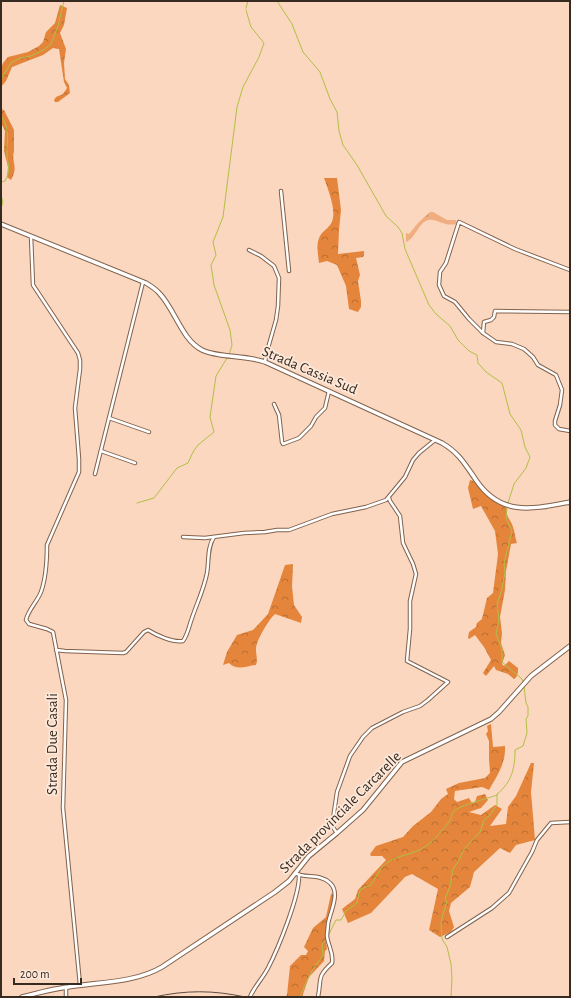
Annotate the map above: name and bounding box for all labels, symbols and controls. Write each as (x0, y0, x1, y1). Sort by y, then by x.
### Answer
street label: Strada Cassia Sud (260, 344, 360, 397)
street label: Strada Due Casali (45, 693, 60, 795)
street label: Strada provinciale Carcarelle (277, 749, 404, 876)
scale bar (14, 960, 81, 986)
text: 200 m (20, 968, 50, 980)

